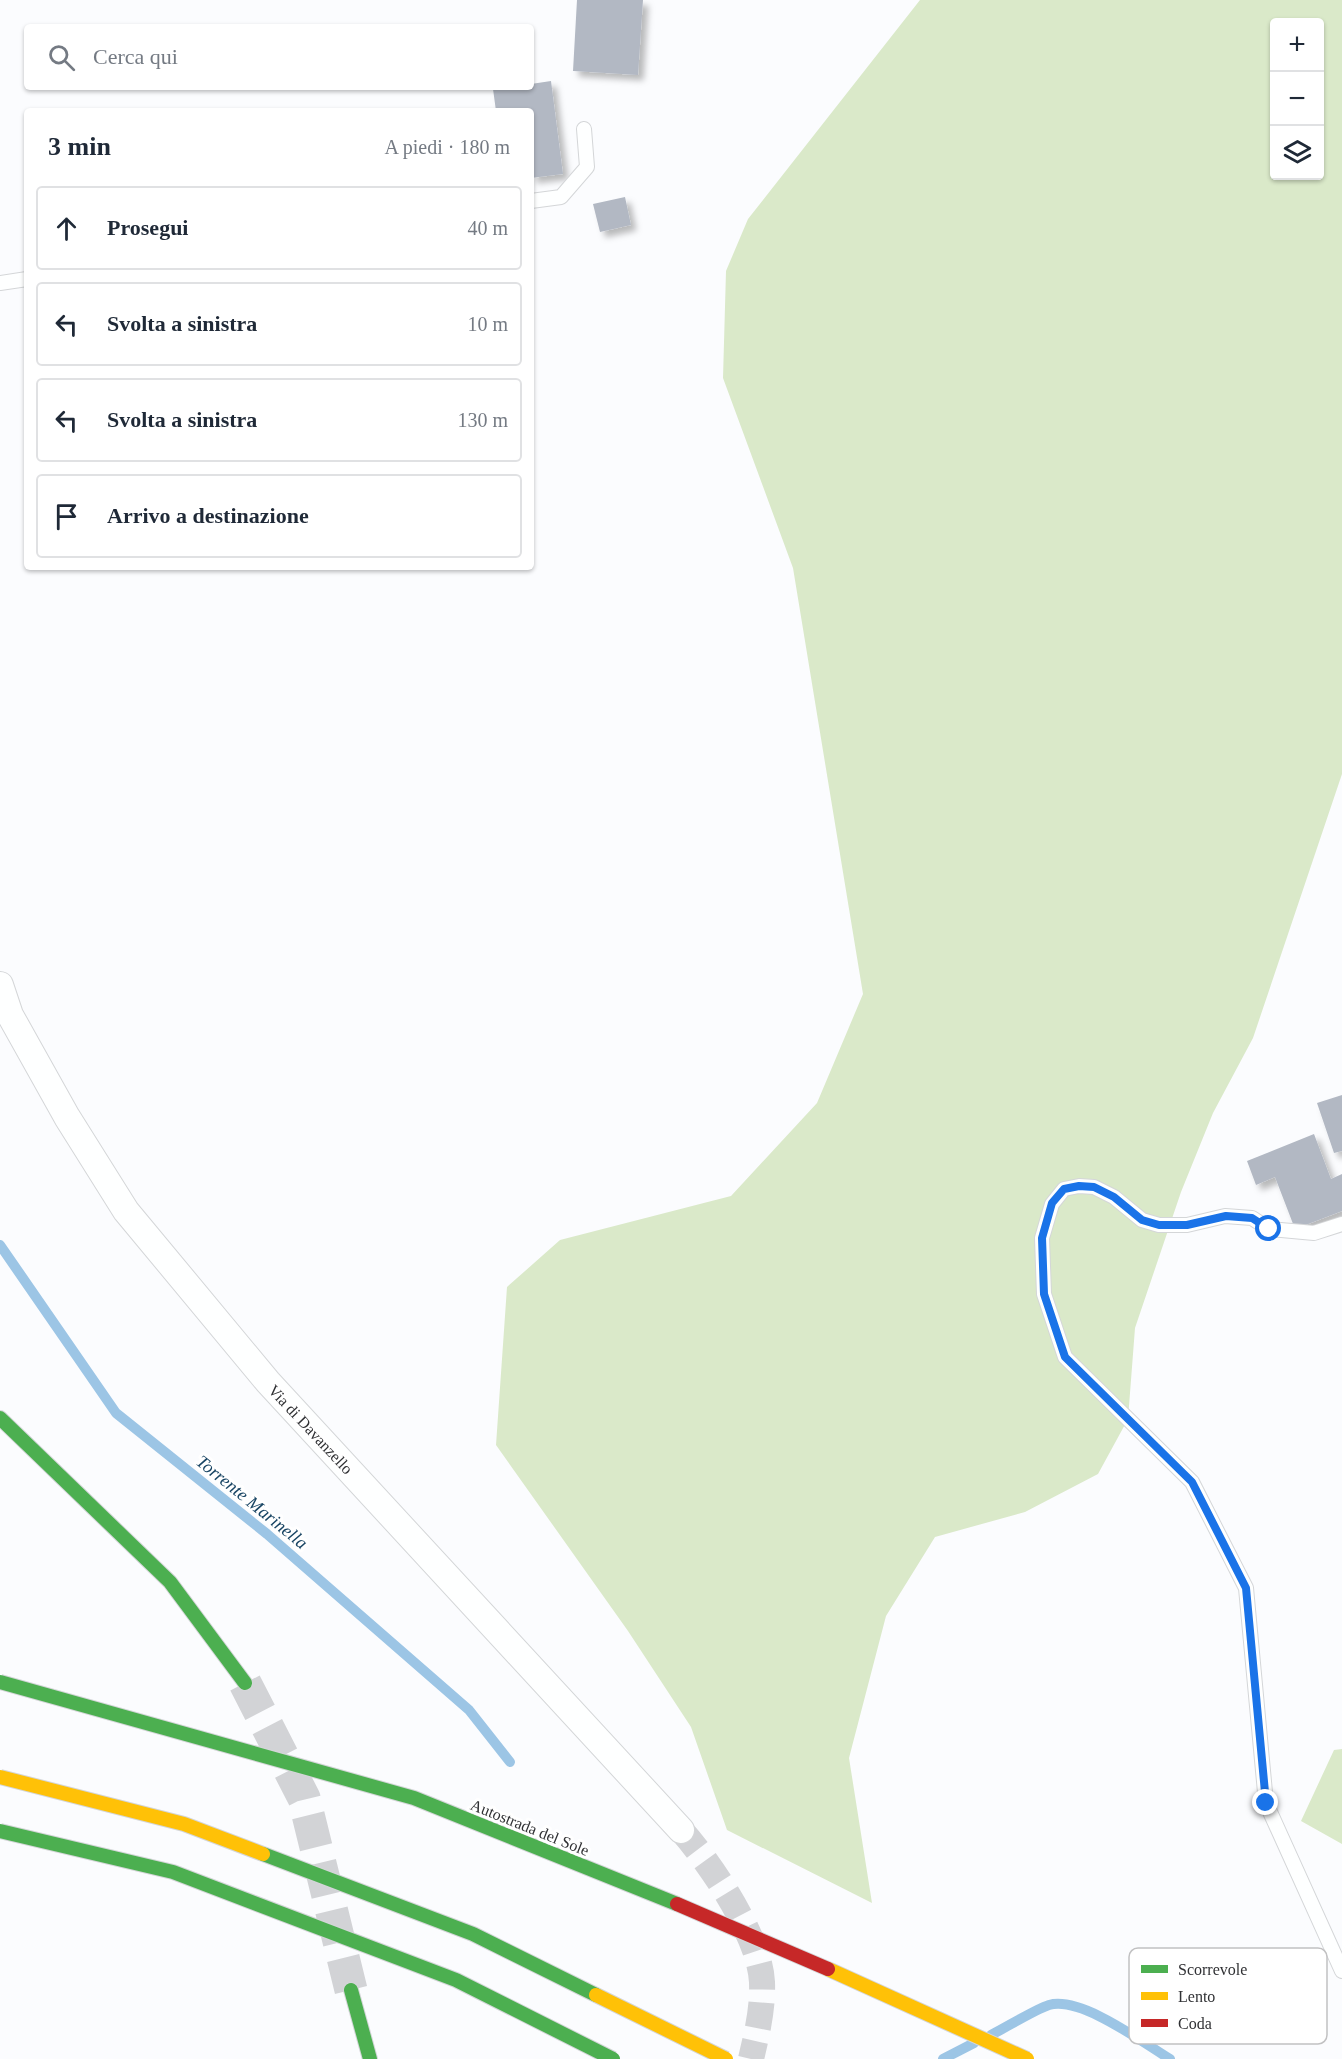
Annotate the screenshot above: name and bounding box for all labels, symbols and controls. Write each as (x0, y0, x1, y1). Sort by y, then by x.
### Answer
map controls (1270, 18, 1324, 180)
button: + (1270, 18, 1324, 72)
search box (24, 24, 534, 90)
icon: search (45, 41, 78, 74)
text: Cerca qui (93, 44, 178, 69)
button: − (1270, 72, 1324, 126)
button: layers (1270, 126, 1324, 180)
text: 3 min (48, 132, 111, 161)
text: A piedi · 180 m (384, 136, 510, 158)
icon: ahead (50, 212, 83, 245)
text: Prosegui (107, 215, 188, 240)
text: 40 m (467, 217, 508, 239)
icon: left (50, 308, 83, 341)
text: Svolta a sinistra (107, 311, 257, 336)
text: 10 m (467, 313, 508, 335)
icon: left (50, 404, 83, 437)
text: Svolta a sinistra (107, 407, 257, 432)
text: 130 m (457, 409, 508, 431)
icon: arrive (50, 500, 83, 533)
text: Arrivo a destinazione (107, 503, 309, 528)
route start (1255, 1215, 1281, 1241)
street label: Via di Davanzello (265, 1381, 356, 1477)
water label: Torrente Marinella (192, 1451, 312, 1553)
route end (1252, 1789, 1278, 1815)
street label: Autostrada del Sole (468, 1796, 592, 1859)
legend (1129, 1948, 1327, 2044)
text: Scorrevole (1178, 1961, 1247, 1978)
text: Lento (1178, 1988, 1215, 2005)
text: Coda (1178, 2015, 1212, 2032)

